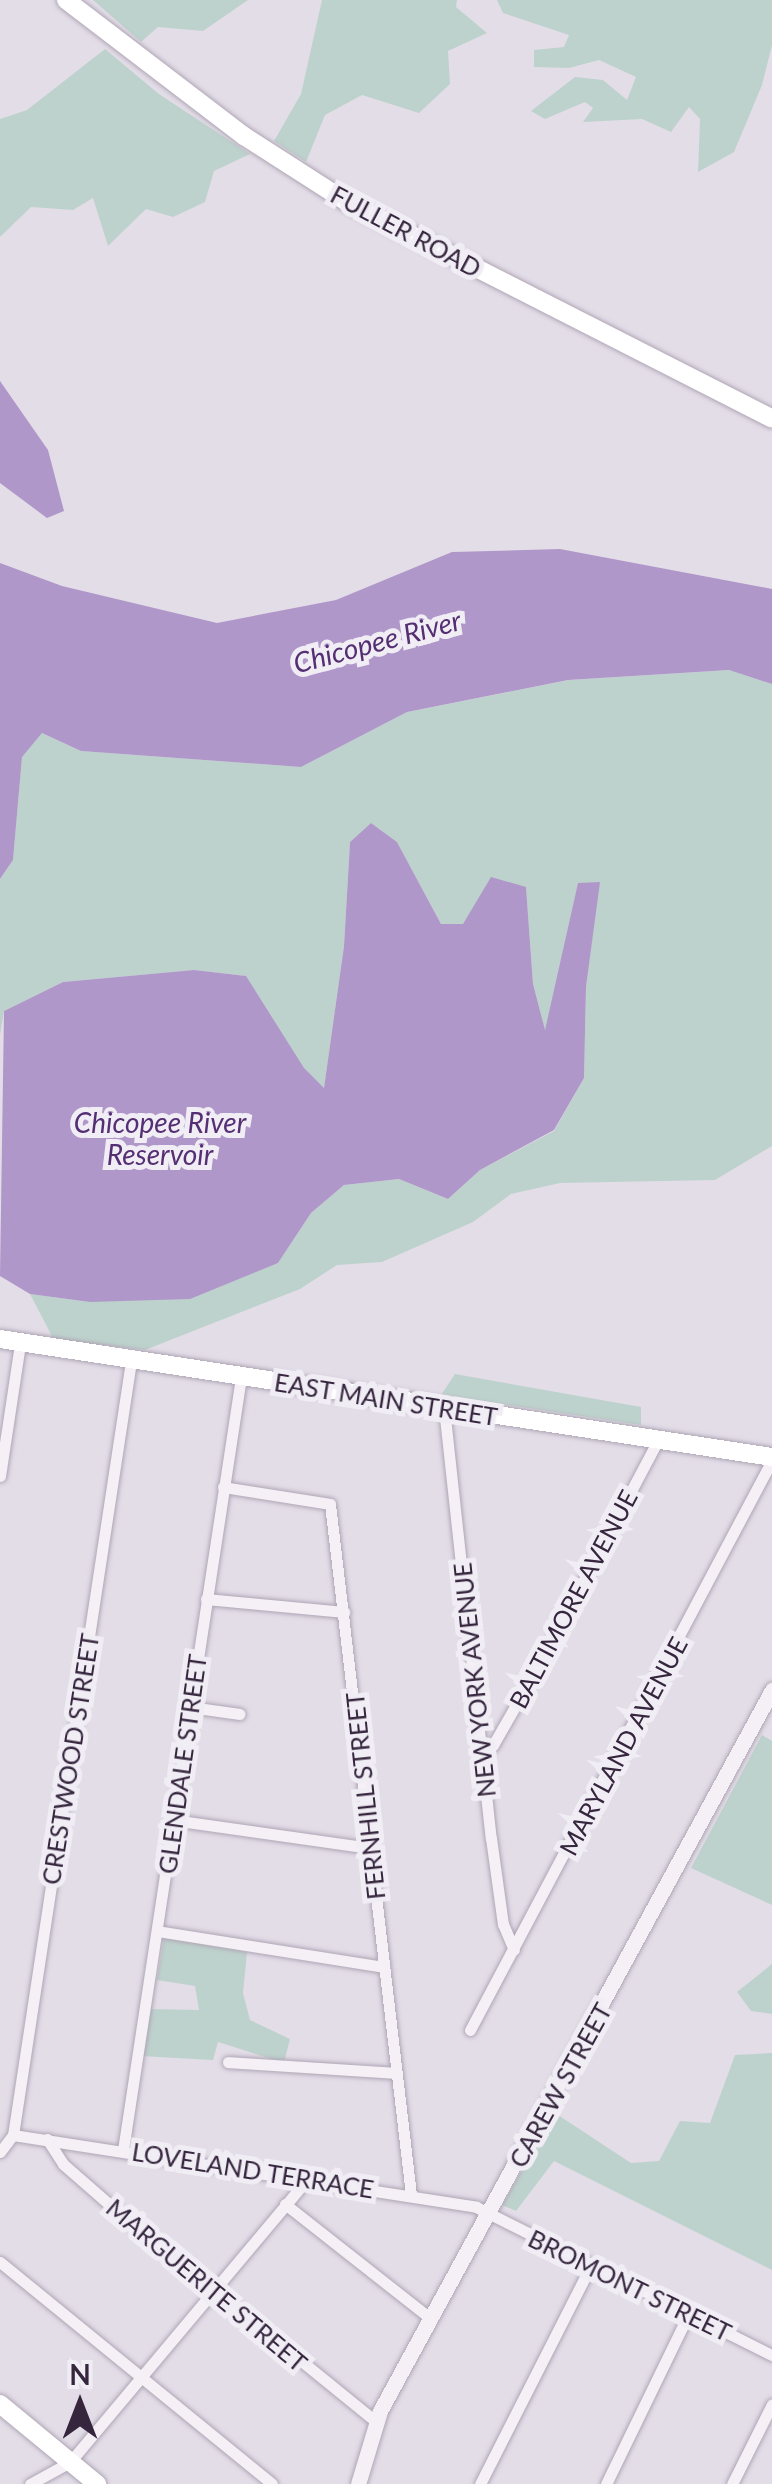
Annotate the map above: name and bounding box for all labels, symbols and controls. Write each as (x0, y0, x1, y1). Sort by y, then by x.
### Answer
street label: FULLER ROAD (326, 179, 486, 283)
water label: Chicopee River (289, 602, 465, 680)
water label: Chicopee River Reservoir (74, 1105, 246, 1171)
street label: EAST MAIN STREET (272, 1366, 500, 1432)
street label: BALTIMORE AVENUE (503, 1484, 643, 1714)
street label: NEW YORK AVENUE (447, 1560, 501, 1800)
street label: CRESTWOOD STREET (35, 1631, 105, 1887)
street label: MARYLAND AVENUE (553, 1631, 693, 1861)
street label: GLENDALE STREET (152, 1652, 212, 1876)
street label: FERNHILL STREET (339, 1690, 391, 1902)
street label: CAREW STREET (502, 1997, 618, 2173)
street label: LOVELAND TERRACE (130, 2136, 376, 2204)
street label: MARGUERITE STREET (101, 2192, 313, 2378)
street label: BROMONT STREET (523, 2223, 737, 2347)
north arrow (30, 2354, 130, 2454)
text: N (69, 2357, 91, 2391)

